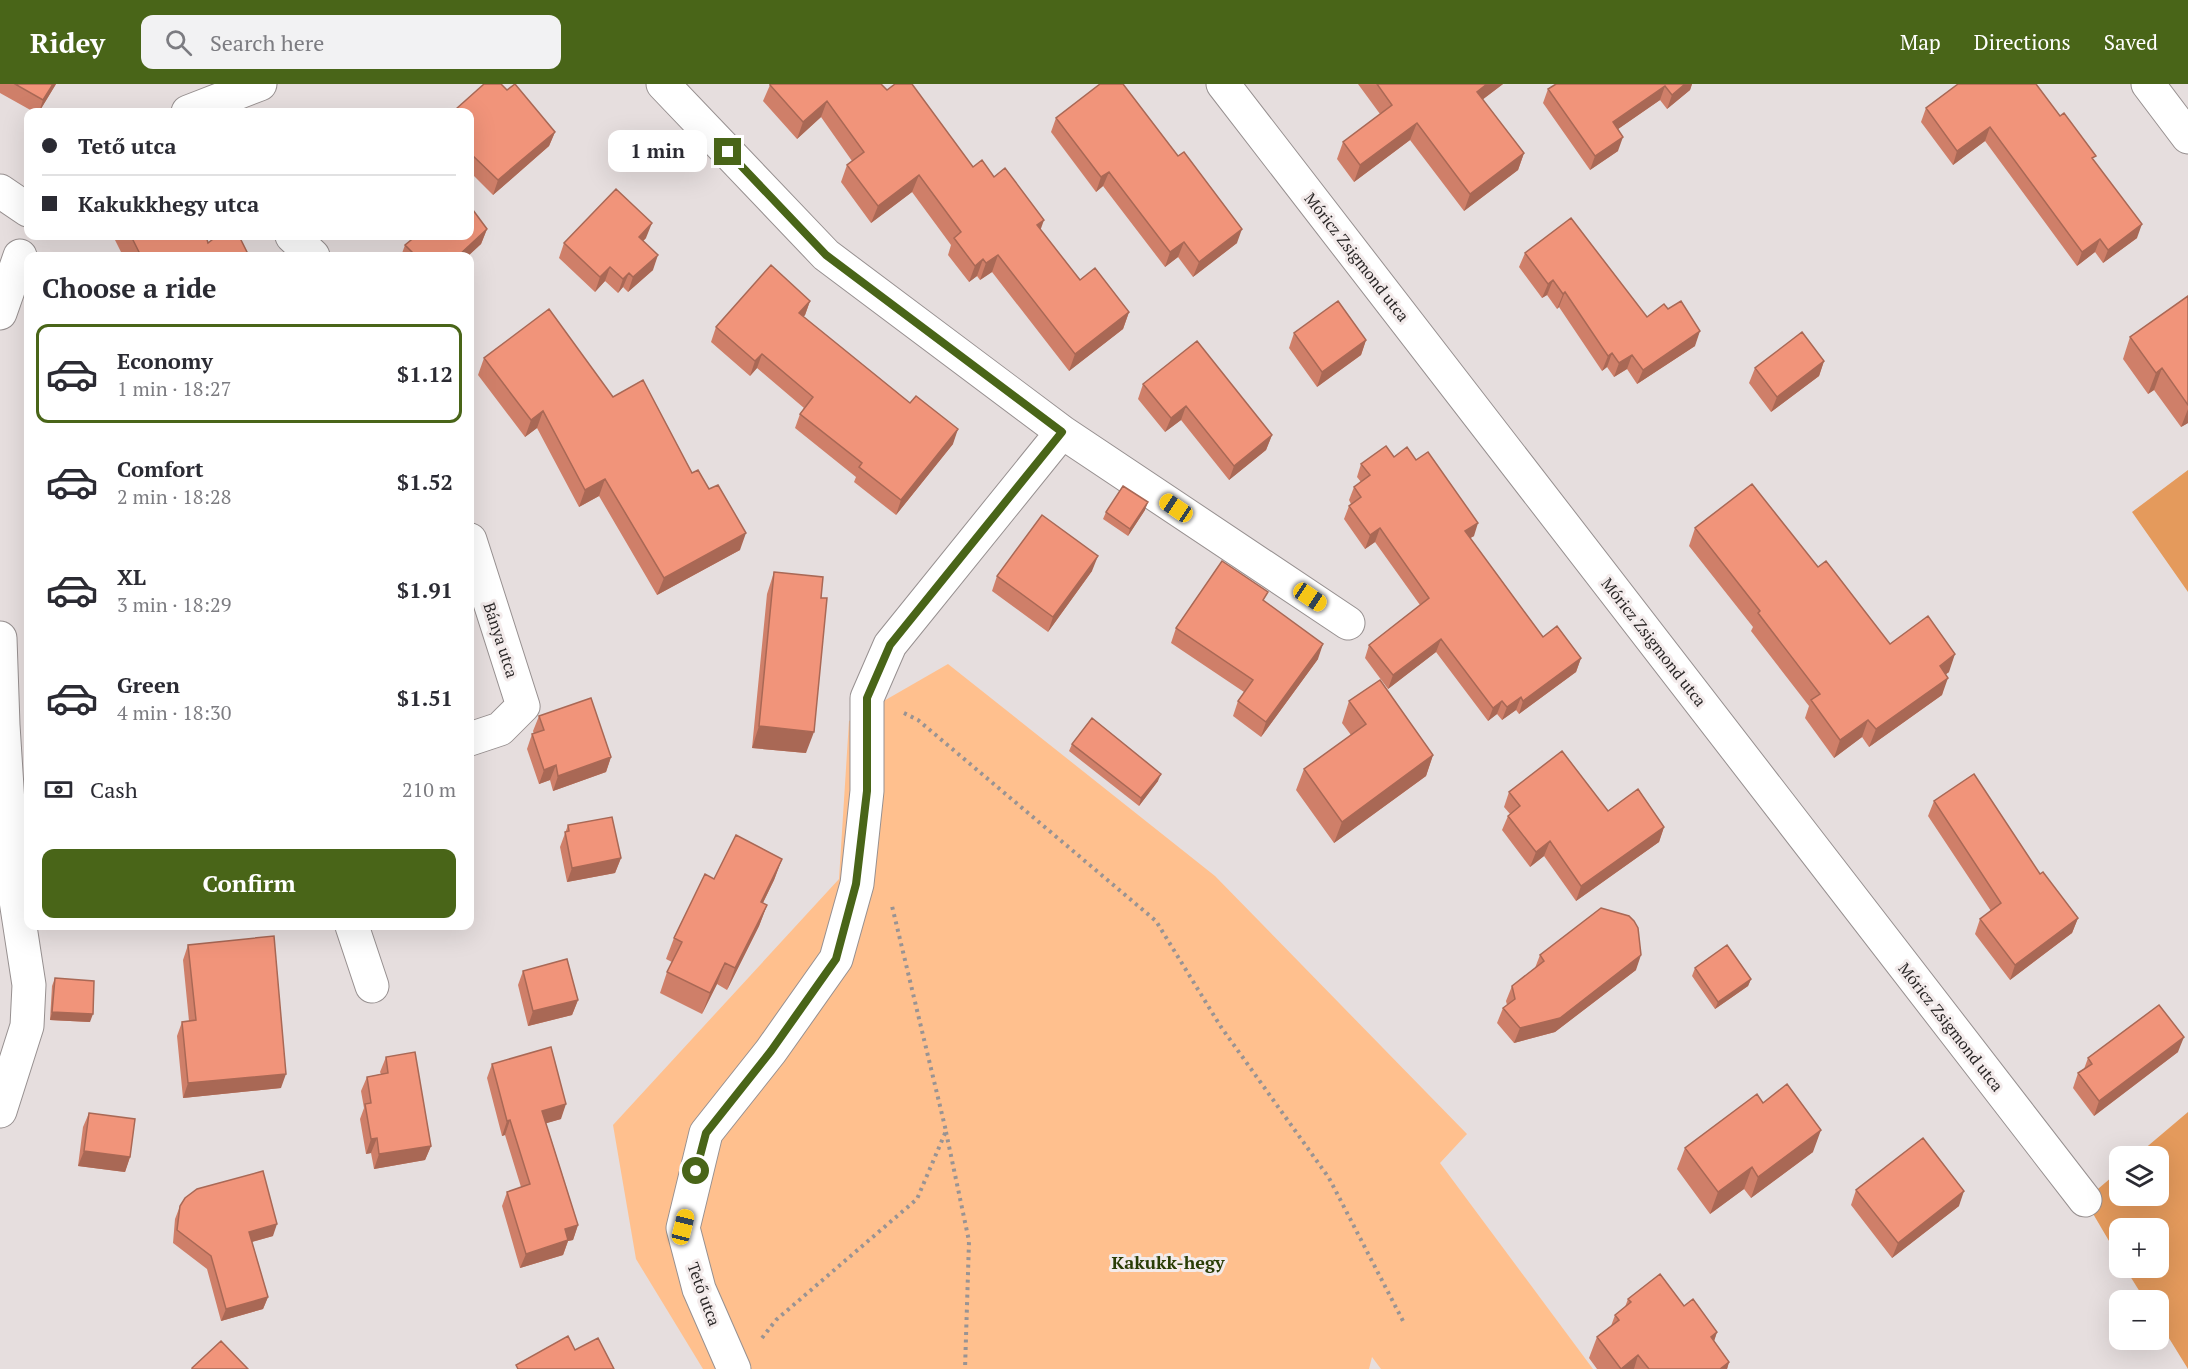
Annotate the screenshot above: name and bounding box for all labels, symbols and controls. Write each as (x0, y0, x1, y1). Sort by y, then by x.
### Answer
search box (141, 15, 561, 69)
text: Ridey (30, 24, 105, 61)
icon: search (162, 26, 195, 59)
text: Search here (210, 28, 324, 57)
text: Map (1900, 28, 1941, 56)
text: Directions (1974, 28, 2071, 56)
text: Saved (2104, 28, 2158, 56)
text: Tető utca (78, 131, 176, 160)
callout: 1 min (608, 131, 707, 173)
text: 1 min (630, 137, 685, 164)
route end (714, 138, 741, 165)
street label: Móricz Zsigmond utca (1300, 188, 1414, 326)
text: Kakukkhegy utca (78, 189, 259, 218)
text: Choose a ride (42, 270, 217, 306)
text: Economy (117, 346, 213, 375)
icon: car (45, 347, 99, 401)
text: $1.12 (397, 359, 453, 388)
text: 1 min · 18:27 (117, 375, 231, 402)
text: Comfort (117, 454, 203, 483)
icon: car (45, 455, 99, 509)
text: $1.52 (397, 467, 453, 496)
text: 2 min · 18:28 (117, 483, 231, 510)
car (1156, 490, 1196, 526)
text: XL (117, 562, 146, 591)
icon: car (45, 563, 99, 617)
street label: Móricz Zsigmond utca (1597, 573, 1711, 711)
text: $1.91 (397, 575, 453, 604)
car (1290, 579, 1330, 615)
text: 3 min · 18:29 (117, 591, 231, 618)
street label: Bánya utca (478, 599, 524, 681)
text: Green (117, 670, 180, 699)
icon: car (45, 671, 99, 725)
text: $1.51 (397, 683, 453, 712)
text: 4 min · 18:30 (117, 699, 231, 726)
icon: cash (42, 773, 75, 806)
text: Cash (90, 775, 138, 804)
text: 210 m (402, 776, 456, 803)
button: Confirm (42, 849, 456, 918)
street label: Móricz Zsigmond utca (1894, 958, 2008, 1096)
map controls (2109, 1146, 2169, 1350)
button: layers (2109, 1146, 2169, 1206)
route start (682, 1157, 709, 1184)
car (670, 1207, 696, 1247)
button: + (2109, 1218, 2169, 1278)
district label: Kakukk-hegy (1111, 1250, 1225, 1274)
street label: Tető utca (682, 1259, 726, 1329)
button: − (2109, 1290, 2169, 1350)

